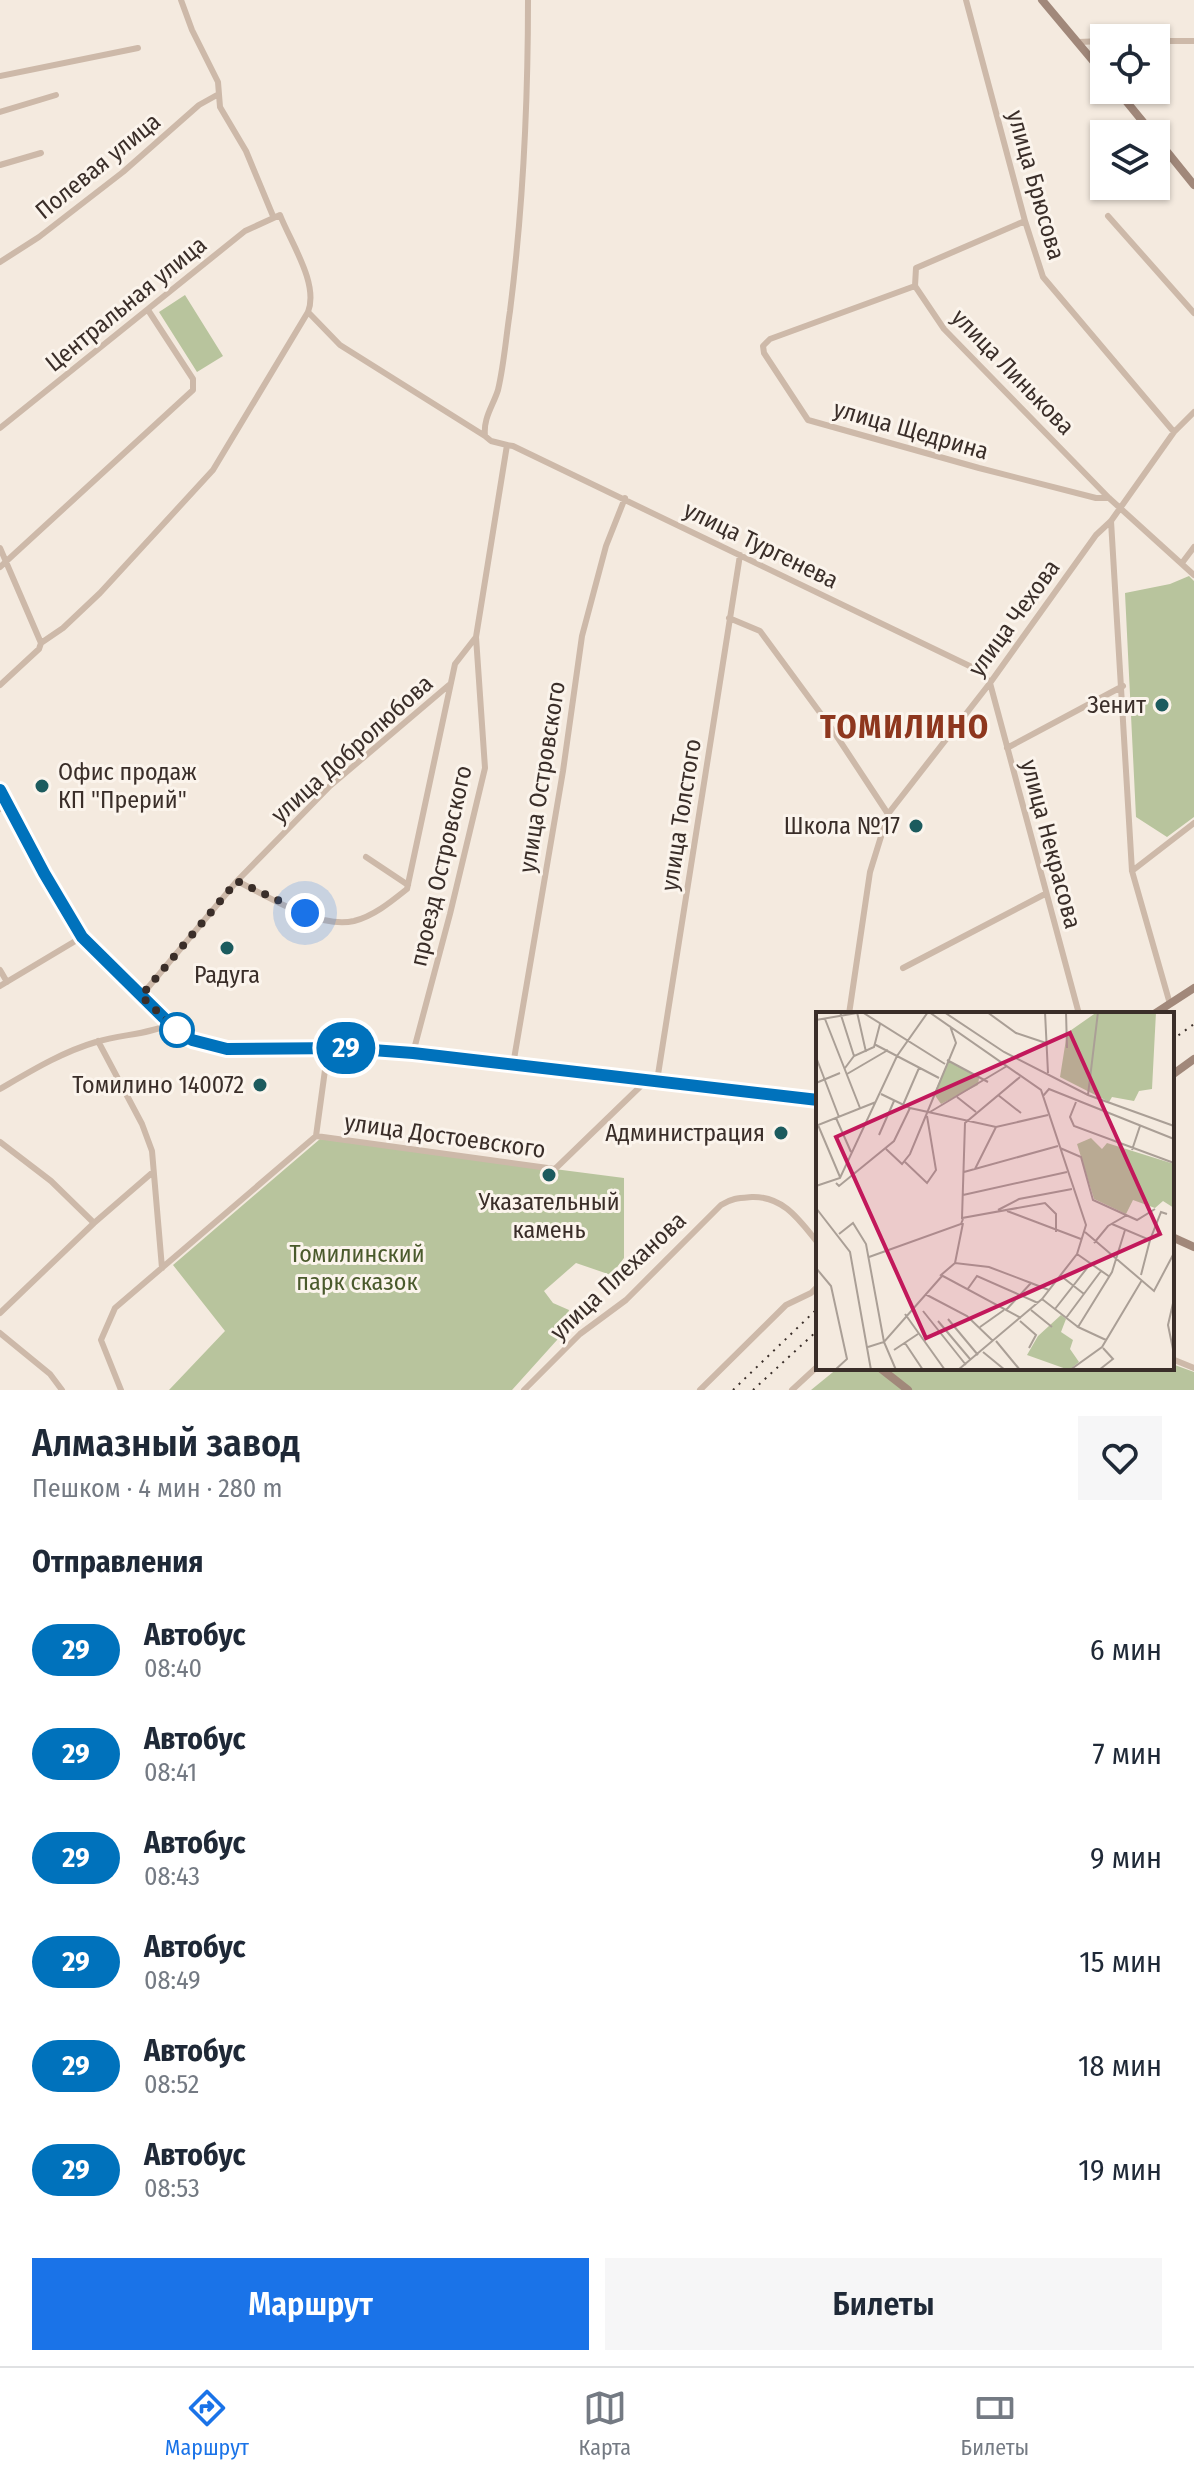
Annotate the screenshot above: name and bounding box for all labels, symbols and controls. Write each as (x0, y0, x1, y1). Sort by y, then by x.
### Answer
map controls (1090, 24, 1170, 200)
button: locate (1090, 24, 1170, 104)
street label: Полевая улица (30, 107, 166, 225)
street label: улица Брюсова (1001, 107, 1071, 263)
button: layers (1090, 120, 1170, 200)
street label: Центральная улица (40, 231, 212, 377)
street label: улица Линькова (946, 303, 1080, 441)
street label: улица Щедрина (830, 395, 992, 465)
street label: улица Тургенева (679, 496, 843, 594)
street label: улица Чехова (962, 554, 1066, 682)
street label: улица Добролюбова (266, 669, 438, 829)
street label: улица Островского (513, 679, 571, 875)
place label: Зенит (1087, 691, 1146, 719)
marker: Зенит (1153, 696, 1171, 714)
district label: ТОМИЛИНО (820, 708, 990, 746)
street label: улица Толстого (655, 737, 707, 893)
street label: улица Некрасова (1015, 756, 1087, 932)
place label: Офис продаж КП "Прерий" (58, 758, 197, 814)
street label: проезд Островского (404, 763, 478, 969)
marker: Офис продаж КП "Прерий" (33, 777, 51, 795)
place label: Школа №17 (784, 812, 900, 840)
marker: Школа №17 (907, 817, 925, 835)
your location (285, 893, 325, 933)
marker: Радуга (218, 939, 236, 957)
place label: Радуга (194, 961, 260, 989)
inset map (816, 1012, 1174, 1370)
unlabelled marker (160, 1013, 194, 1047)
line badge: 29 (310, 1022, 382, 1074)
text: 29 (332, 1031, 360, 1064)
place label: Томилино 140072 (72, 1071, 244, 1099)
marker: Томилино 140072 (251, 1076, 269, 1094)
street label: улица Достоевского (343, 1108, 547, 1164)
place label: Администрация (605, 1119, 765, 1147)
marker: Администрация (772, 1124, 790, 1142)
marker: Указательный камень (540, 1166, 558, 1184)
place label: Указательный камень (477, 1188, 620, 1244)
street label: улица Плеханова (544, 1206, 692, 1346)
park label: Томилинский парк сказок (289, 1240, 425, 1296)
button: heart (1078, 1416, 1162, 1500)
text: Алмазный завод (32, 1420, 300, 1466)
text: Пешком · 4 мин · 280 m (32, 1473, 282, 1504)
text: Отправления (32, 1544, 203, 1580)
text: Автобус (144, 1617, 246, 1653)
text: 6 мин (1090, 1632, 1162, 1668)
text: 29 (62, 1633, 90, 1666)
text: 08:40 (144, 1653, 202, 1684)
text: Автобус (144, 1721, 246, 1757)
text: 7 мин (1092, 1736, 1162, 1772)
text: 29 (62, 1737, 90, 1770)
text: 08:41 (144, 1757, 197, 1788)
text: Автобус (144, 1825, 246, 1861)
text: 9 мин (1090, 1840, 1162, 1876)
text: 29 (62, 1841, 90, 1874)
text: 08:43 (144, 1861, 200, 1892)
text: Автобус (144, 1929, 246, 1965)
text: 15 мин (1079, 1944, 1162, 1980)
text: 29 (62, 1945, 90, 1978)
text: 08:49 (144, 1965, 201, 1996)
text: Автобус (144, 2033, 246, 2069)
text: 18 мин (1078, 2048, 1162, 2084)
text: 29 (62, 2049, 90, 2082)
text: 08:52 (144, 2069, 199, 2100)
text: Автобус (144, 2137, 246, 2173)
text: 19 мин (1078, 2152, 1162, 2188)
text: 29 (62, 2153, 90, 2186)
text: 08:53 (144, 2173, 200, 2204)
button: Маршрут (32, 2258, 589, 2350)
button: Билеты (605, 2258, 1162, 2350)
tab: Маршрут (165, 2386, 249, 2461)
tab: Карта (579, 2386, 631, 2461)
tab: Билеты (961, 2386, 1029, 2461)

